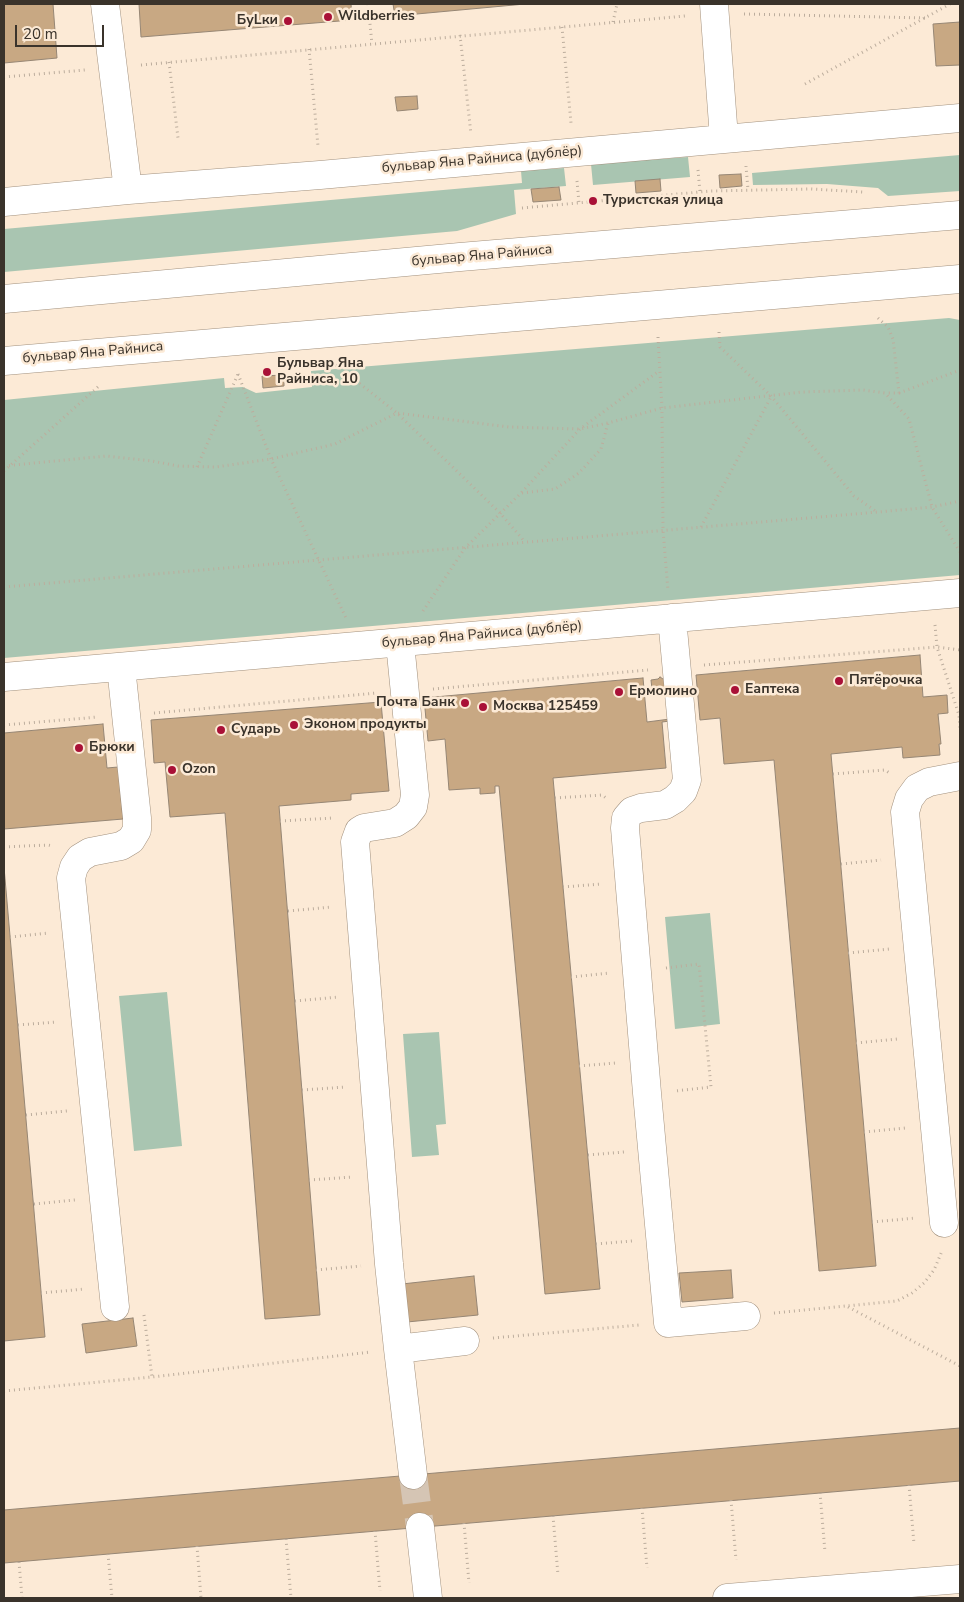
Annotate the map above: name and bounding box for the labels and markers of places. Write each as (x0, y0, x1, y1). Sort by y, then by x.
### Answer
place label: Wildberries (338, 9, 415, 25)
marker: Wildberries (322, 11, 334, 23)
place label: БуLки (237, 13, 278, 29)
marker: БуLки (282, 15, 294, 27)
place label: Туристская улица (603, 193, 723, 209)
marker: Туристская улица (587, 195, 599, 207)
place label: Бульвар Яна Райниса, 10 (277, 356, 364, 388)
marker: Бульвар Яна Райниса, 10 (261, 366, 273, 378)
place label: Пятёрочка (849, 673, 922, 689)
marker: Пятёрочка (833, 675, 845, 687)
place label: Еаптека (745, 682, 800, 698)
place label: Ермолино (629, 684, 697, 700)
marker: Еаптека (729, 684, 741, 696)
marker: Ермолино (613, 686, 625, 698)
place label: Почта Банк (376, 695, 455, 711)
marker: Почта Банк (459, 697, 471, 709)
place label: Москва 125459 (493, 699, 598, 715)
marker: Москва 125459 (477, 701, 489, 713)
place label: Эконом продукты (304, 717, 427, 733)
marker: Эконом продукты (288, 719, 300, 731)
place label: Сударь (231, 722, 280, 738)
marker: Сударь (215, 724, 227, 736)
place label: Брюки (89, 740, 135, 756)
marker: Брюки (73, 742, 85, 754)
place label: Ozon (182, 762, 216, 778)
marker: Ozon (166, 764, 178, 776)

